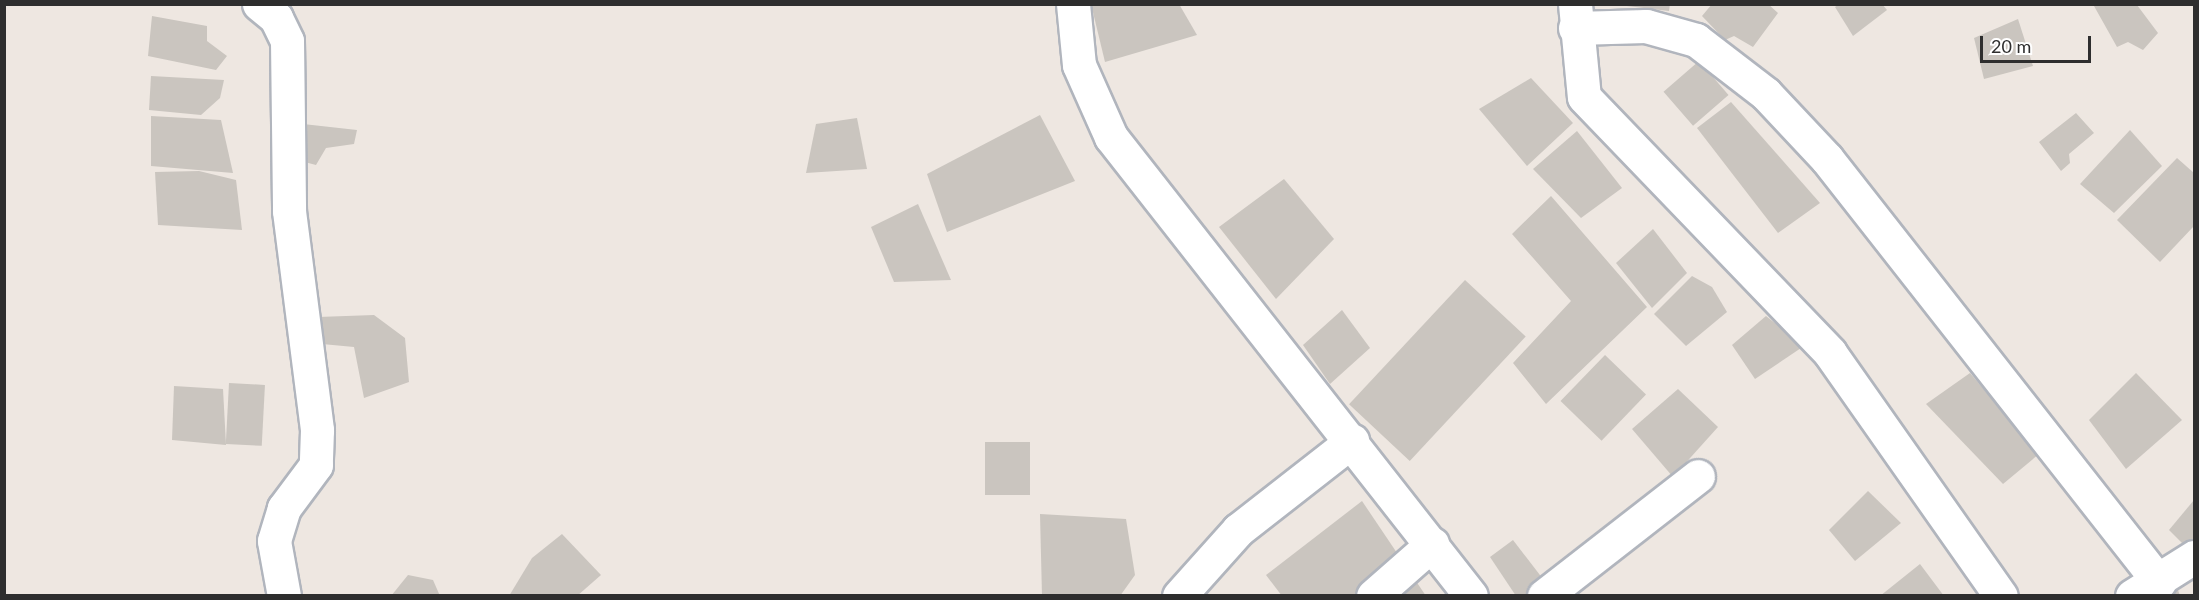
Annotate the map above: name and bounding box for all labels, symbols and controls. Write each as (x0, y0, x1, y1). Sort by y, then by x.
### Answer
scale bar (1983, 24, 2094, 62)
text: 20 m (1991, 35, 2031, 57)

